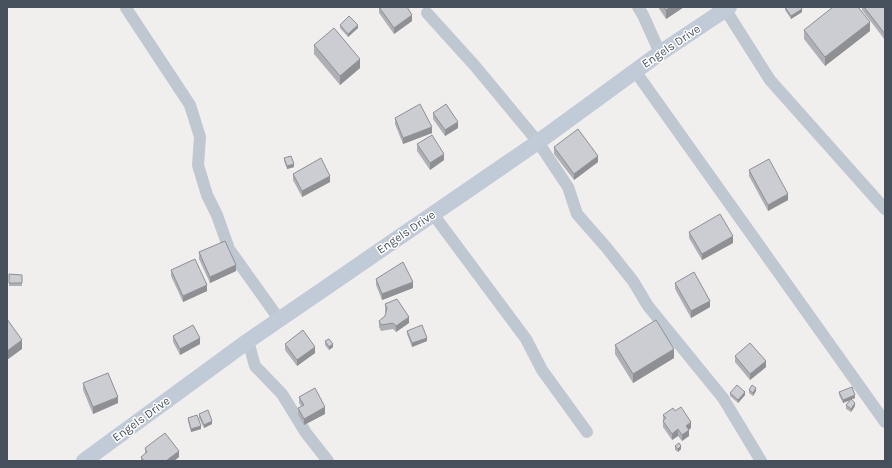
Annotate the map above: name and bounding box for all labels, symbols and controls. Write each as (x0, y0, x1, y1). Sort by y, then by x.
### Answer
street label: Engels Drive (639, 21, 703, 71)
street label: Engels Drive (374, 207, 438, 257)
street label: Engels Drive (110, 394, 172, 444)

